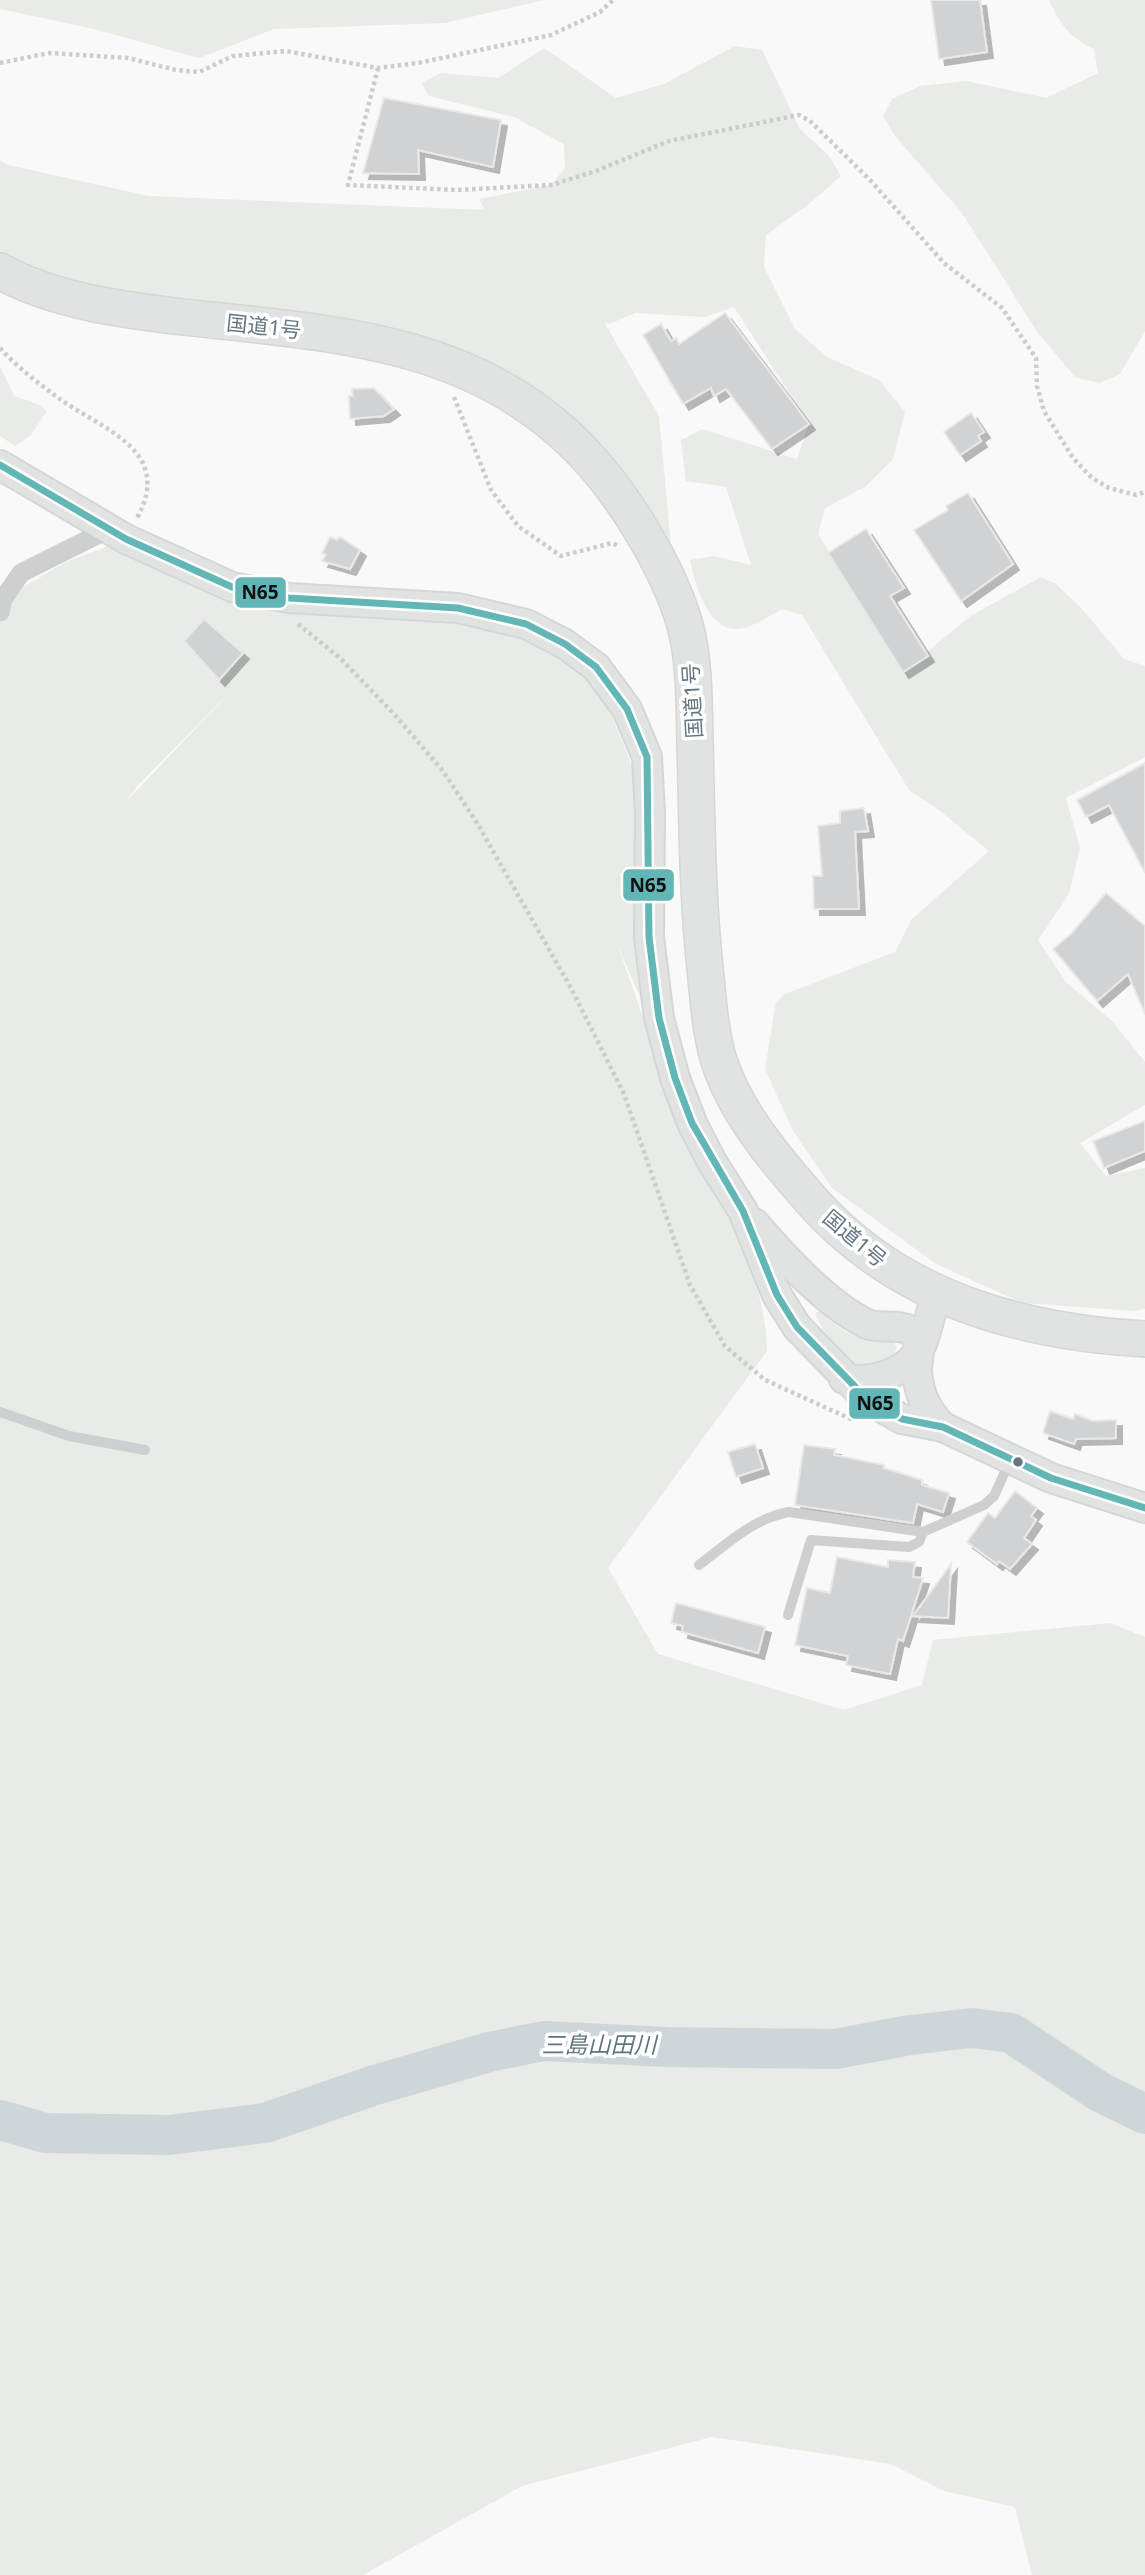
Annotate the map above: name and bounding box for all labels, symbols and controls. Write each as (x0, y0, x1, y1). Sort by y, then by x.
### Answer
street label: 国道1号 (225, 308, 303, 344)
line badge: N65 (234, 576, 287, 609)
text: N65 (241, 579, 279, 605)
street label: 国道1号 (676, 663, 708, 739)
line badge: N65 (622, 868, 675, 902)
text: N65 (629, 872, 667, 898)
street label: 国道1号 (817, 1203, 893, 1273)
line badge: N65 (848, 1387, 901, 1420)
text: N65 (856, 1390, 894, 1416)
unlabelled marker (1011, 1455, 1025, 1469)
water label: 三島山田川 (542, 2028, 660, 2060)

